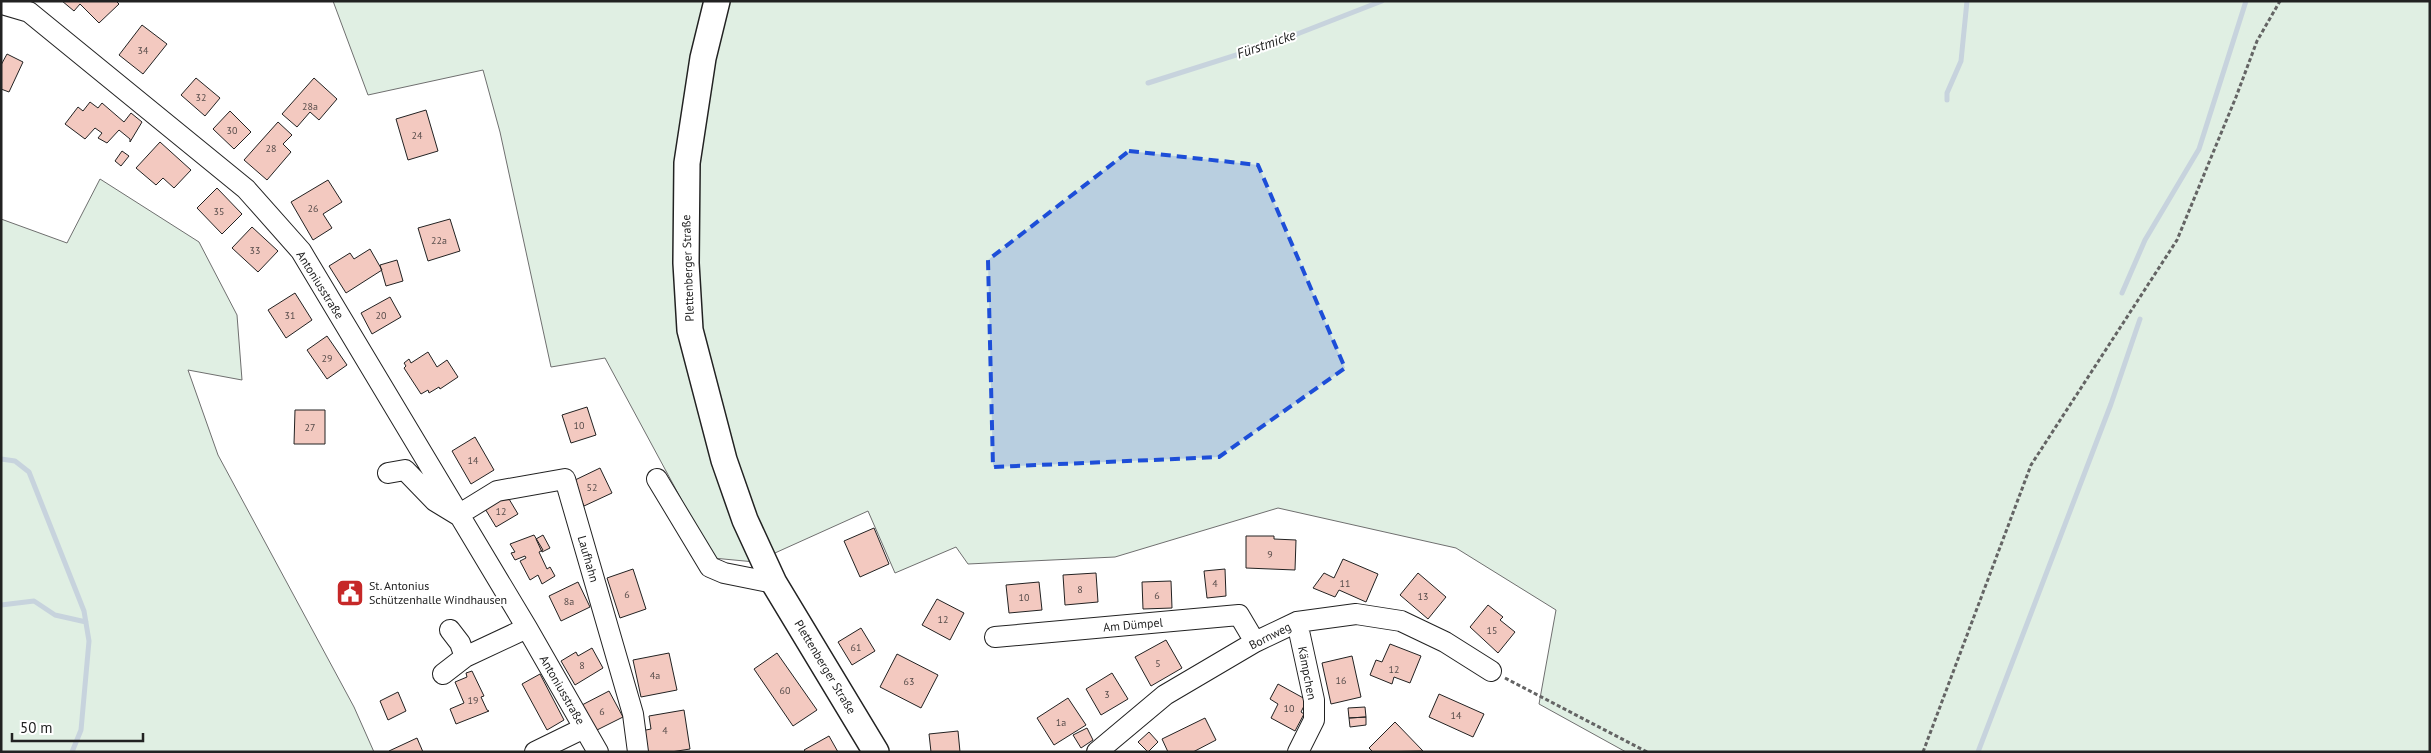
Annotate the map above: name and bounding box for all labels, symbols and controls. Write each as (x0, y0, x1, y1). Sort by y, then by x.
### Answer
water label: Fürstmicke (1234, 25, 1298, 62)
house number: 34 (138, 44, 149, 57)
house number: 32 (196, 91, 206, 104)
house number: 28a (302, 100, 318, 113)
house number: 30 (227, 124, 238, 137)
house number: 24 (412, 129, 423, 142)
house number: 28 (266, 142, 276, 155)
house number: 26 (308, 202, 318, 215)
house number: 35 (214, 205, 224, 218)
street label: Plettenberger Straße (678, 214, 697, 322)
house number: 22a (431, 234, 447, 247)
house number: 33 (250, 244, 260, 257)
street label: Antoniusstraße (294, 248, 347, 322)
house number: 31 (285, 309, 295, 322)
house number: 20 (376, 309, 387, 322)
house number: 29 (322, 352, 332, 365)
house number: 10 (574, 419, 585, 432)
house number: 27 (305, 421, 315, 434)
house number: 14 (468, 454, 479, 467)
house number: 52 (587, 481, 597, 494)
house number: 12 (496, 505, 506, 518)
street label: Laufhahn (575, 534, 602, 584)
house number: 9 (1267, 548, 1273, 561)
house number: 4 (1212, 577, 1218, 590)
house number: 11 (1340, 577, 1350, 590)
public building icon: St. Antonius Schützenhalle Windhausen (335, 578, 365, 608)
place label: St. Antonius Schützenhalle Windhausen (369, 578, 507, 607)
house number: 8 (1077, 583, 1083, 596)
house number: 6 (624, 588, 630, 601)
house number: 6 (1154, 589, 1160, 602)
house number: 13 (1418, 590, 1428, 603)
house number: 10 (1019, 591, 1030, 604)
house number: 8a (564, 595, 574, 608)
house number: 12 (938, 613, 948, 626)
street label: Am Dümpel (1102, 614, 1164, 635)
street label: Plettenberger Straße (791, 617, 859, 717)
street label: Bornweg (1246, 619, 1293, 652)
house number: 15 (1487, 624, 1497, 637)
house number: 61 (851, 641, 861, 654)
street label: Kämpchen (1295, 645, 1320, 701)
street label: Antoniusstraße (537, 652, 588, 727)
house number: 5 (1155, 657, 1161, 670)
house number: 8 (579, 659, 585, 672)
house number: 12 (1389, 663, 1399, 676)
house number: 4a (650, 669, 660, 682)
house number: 16 (1336, 674, 1346, 687)
house number: 63 (904, 675, 914, 688)
house number: 60 (780, 684, 791, 697)
house number: 3 (1104, 688, 1110, 701)
house number: 19 (468, 694, 478, 707)
house number: 10 (1284, 702, 1295, 715)
house number: 6 (599, 705, 605, 718)
house number: 14 (1451, 709, 1462, 722)
scale bar (12, 710, 144, 742)
house number: 1a (1056, 716, 1066, 729)
text: 50 m (20, 718, 53, 737)
house number: 4 (662, 724, 668, 737)

